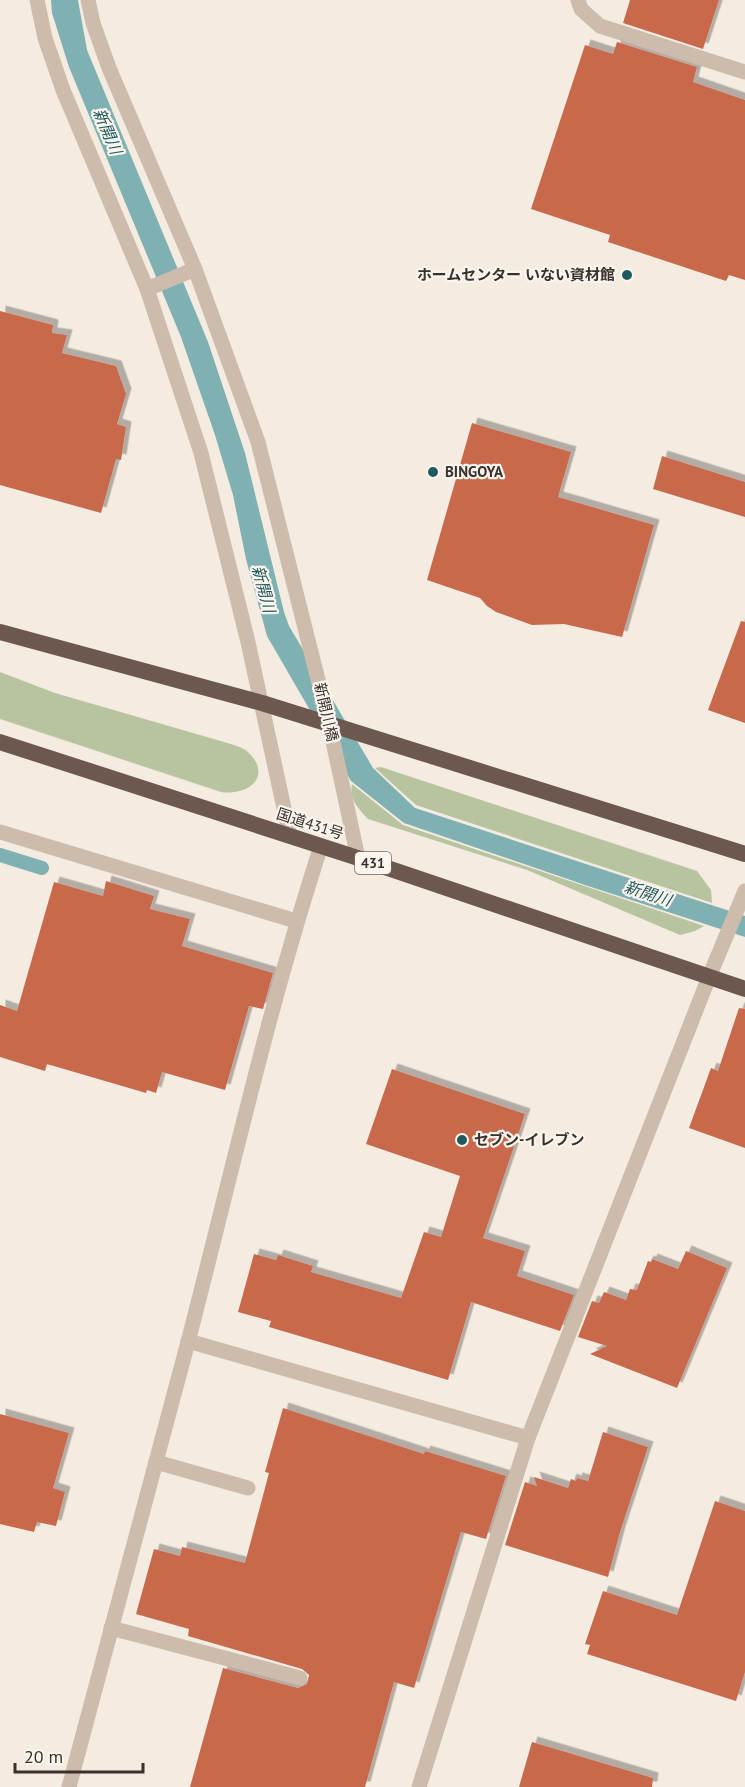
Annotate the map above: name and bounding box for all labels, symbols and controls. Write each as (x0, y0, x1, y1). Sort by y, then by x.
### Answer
water label: 新開川 (89, 105, 127, 159)
place label: ホームセンター いない資材館 (417, 265, 615, 284)
marker: ホームセンター いない資材館 (620, 268, 634, 282)
place label: BINGOYA (445, 462, 504, 481)
marker: BINGOYA (426, 465, 440, 479)
water label: 新開川 (248, 563, 280, 617)
street label: 新開川橋 (310, 681, 342, 743)
street label: 国道431号 (274, 804, 346, 843)
road number: 431 (355, 852, 391, 874)
water label: 新開川 (622, 876, 676, 911)
place label: セブン-イレブン (474, 1130, 584, 1149)
marker: セブン-イレブン (455, 1133, 469, 1147)
scale bar (15, 1736, 142, 1774)
text: 20 m (24, 1745, 63, 1768)

